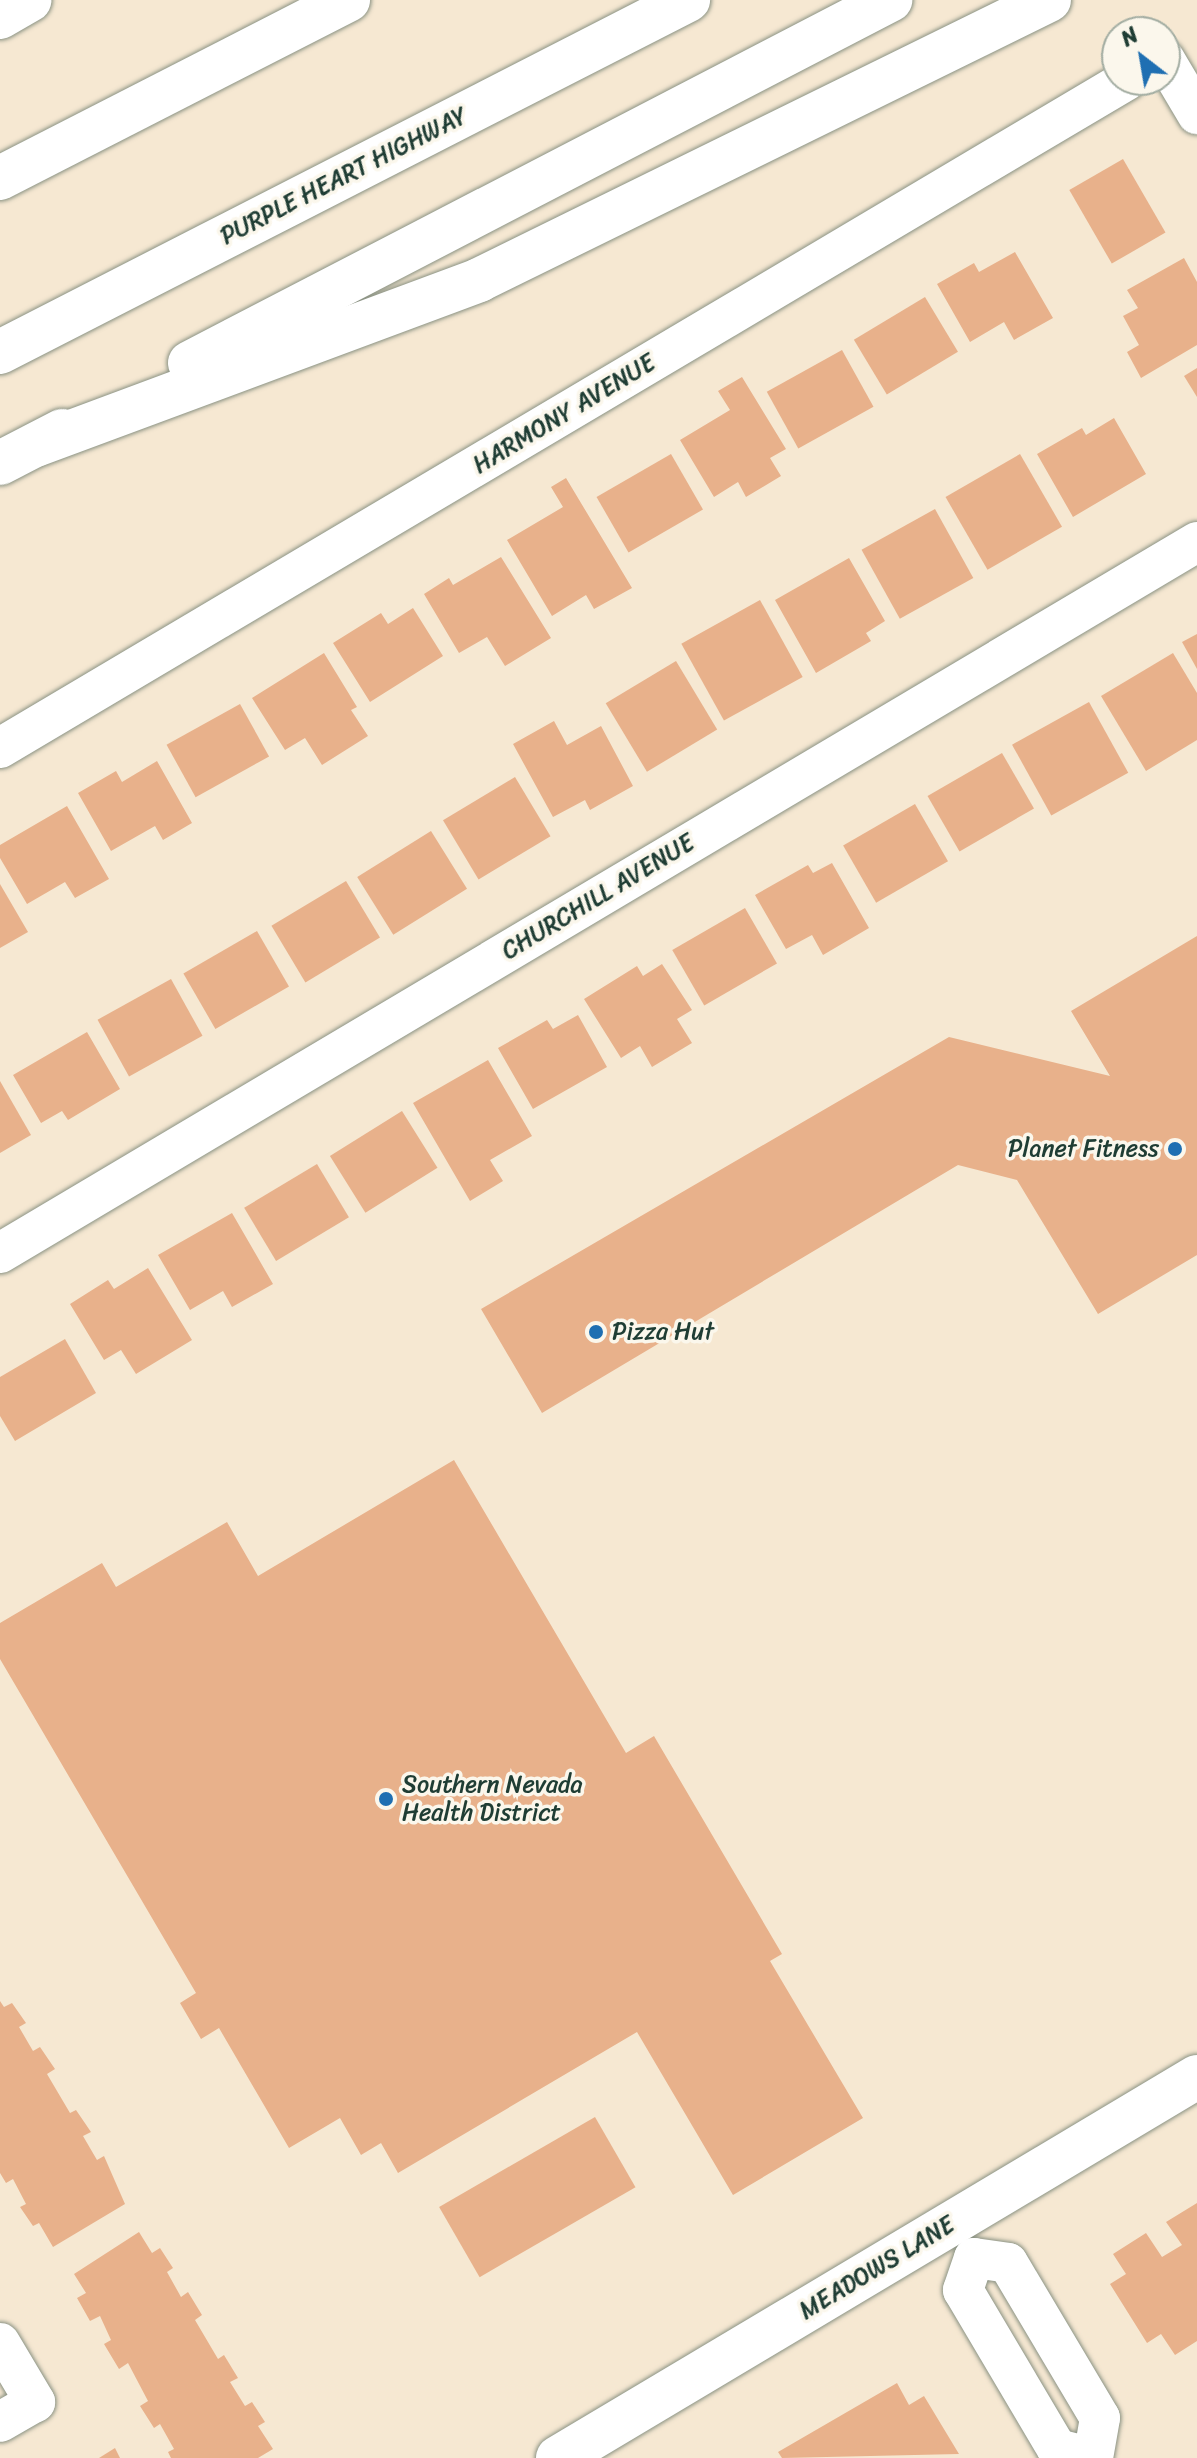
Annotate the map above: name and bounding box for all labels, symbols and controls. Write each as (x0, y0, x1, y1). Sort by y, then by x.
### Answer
north arrow (1101, 16, 1181, 96)
text: N (1113, 16, 1146, 57)
street label: PURPLE HEART HIGHWAY (216, 101, 472, 251)
street label: HARMONY AVENUE (468, 348, 660, 480)
street label: CHURCHILL AVENUE (497, 828, 699, 966)
place label: Planet Fitness (1008, 1135, 1159, 1163)
marker: Planet Fitness (1166, 1140, 1184, 1158)
place label: Pizza Hut (612, 1318, 715, 1346)
marker: Pizza Hut (587, 1323, 605, 1341)
place label: Southern Nevada Health District (402, 1771, 583, 1827)
marker: Southern Nevada Health District (377, 1790, 395, 1808)
street label: MEADOWS LANE (794, 2210, 960, 2326)

